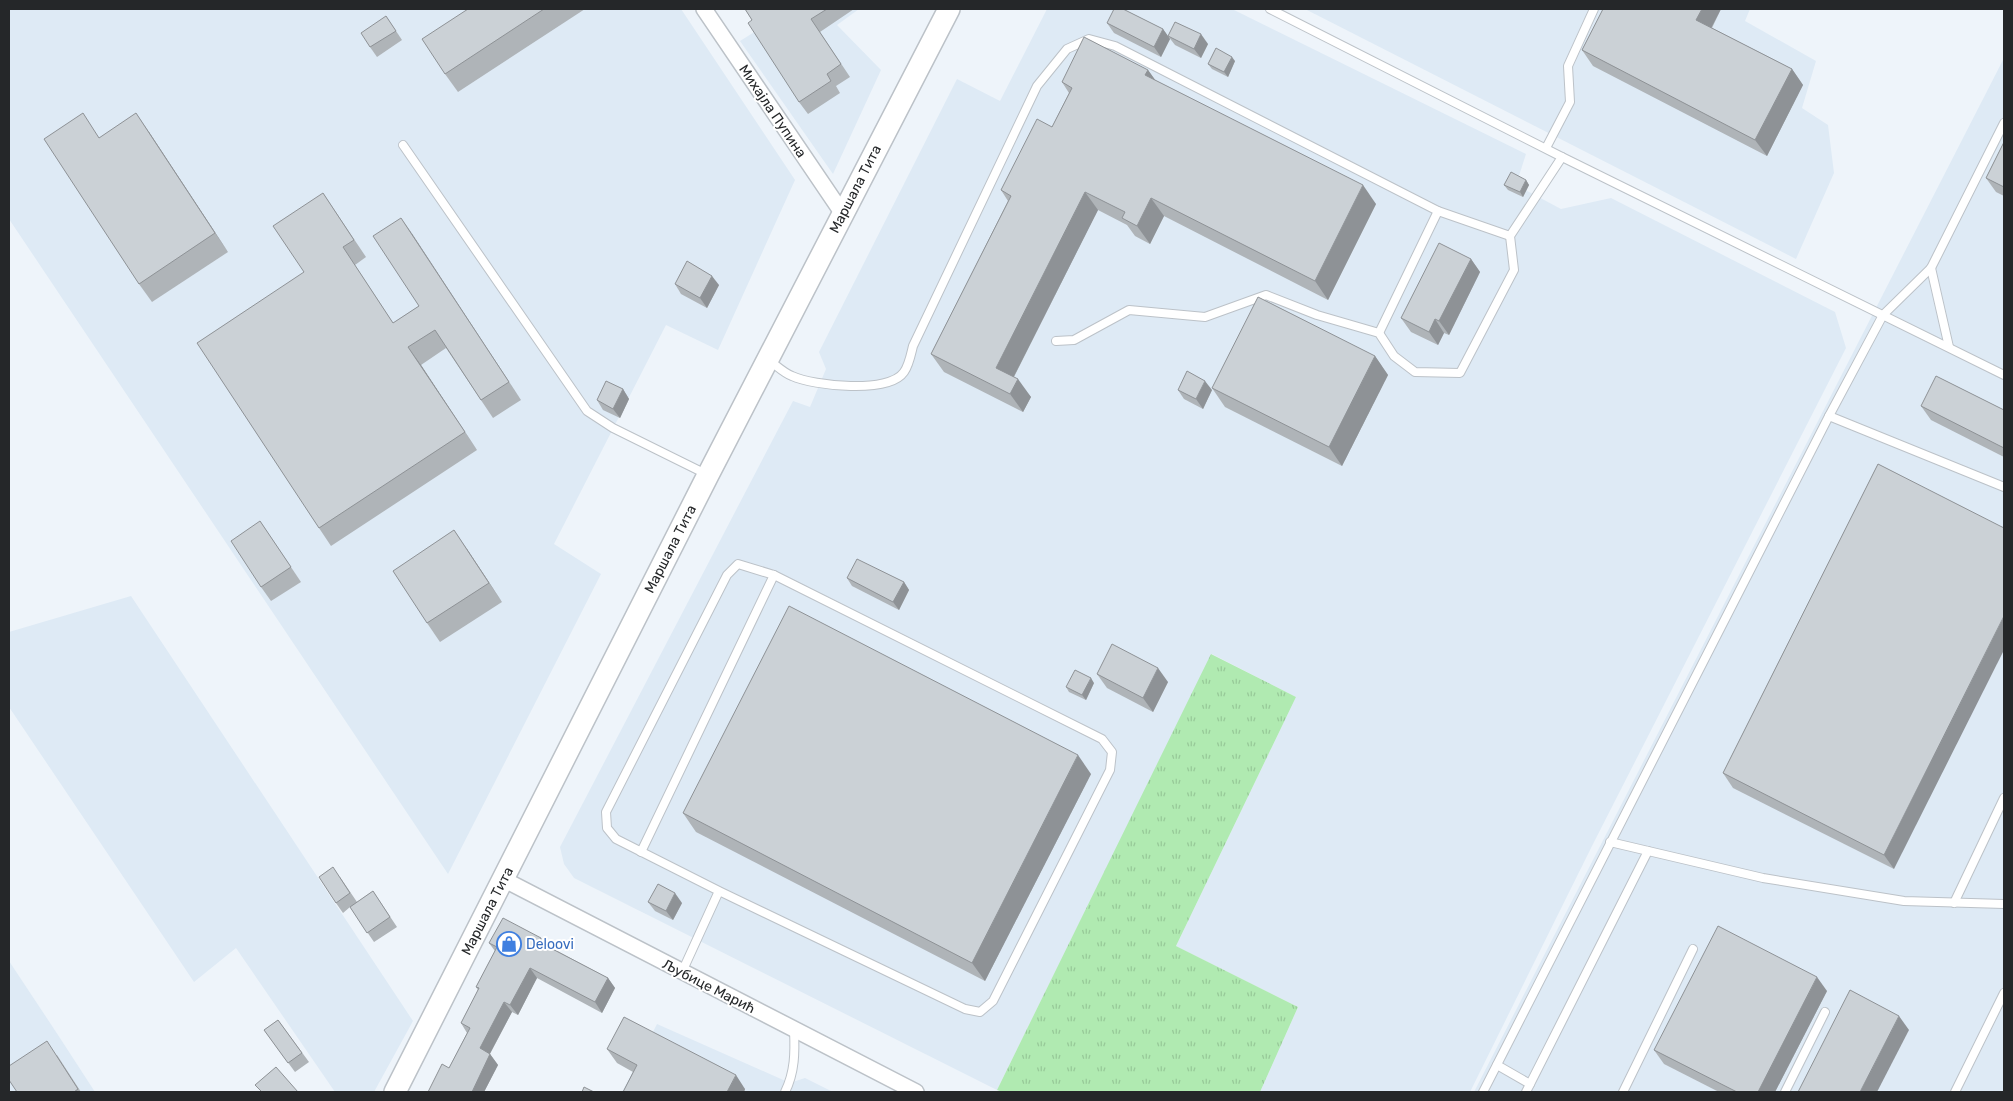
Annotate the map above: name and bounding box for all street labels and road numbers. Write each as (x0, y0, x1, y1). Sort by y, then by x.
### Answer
street label: Михајла Пупина (735, 62, 810, 161)
street label: Маршала Тита (826, 142, 885, 236)
street label: Маршала Тита (641, 502, 700, 596)
street label: Маршала Тита (458, 864, 517, 958)
street label: Љубице Марић (659, 956, 758, 1017)

